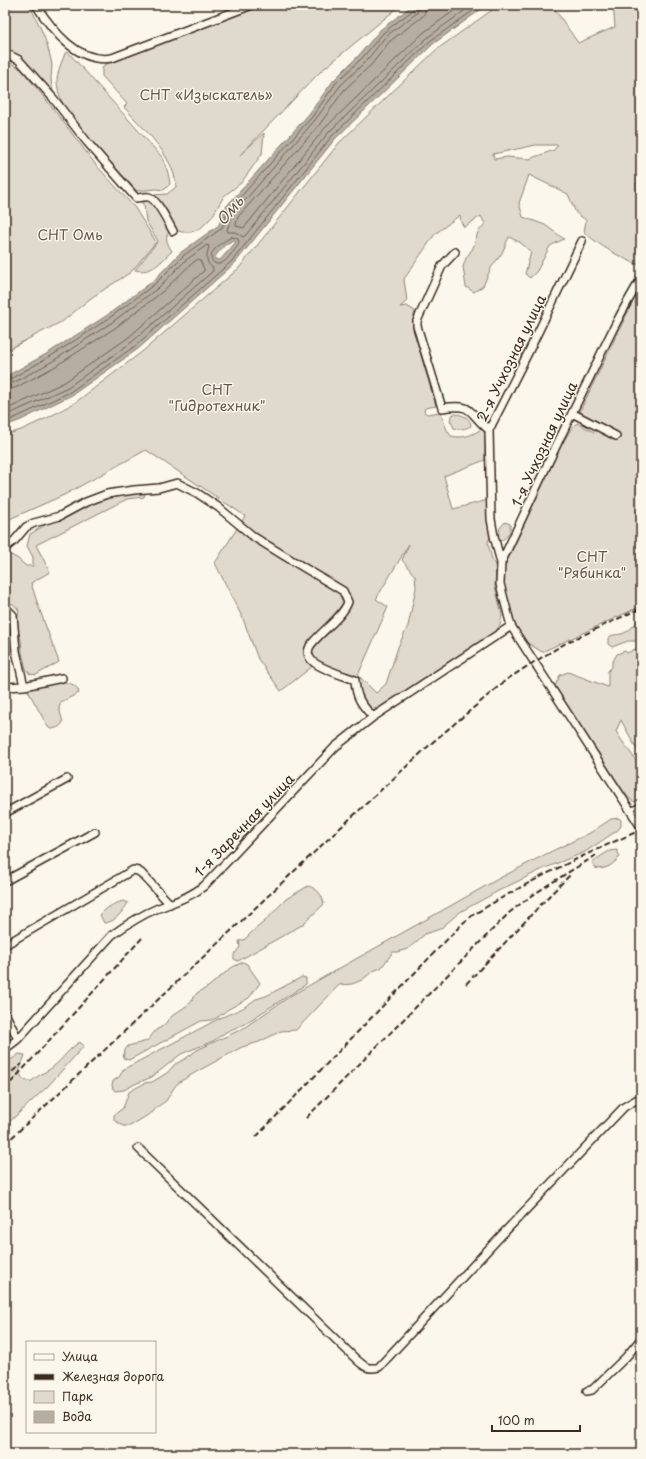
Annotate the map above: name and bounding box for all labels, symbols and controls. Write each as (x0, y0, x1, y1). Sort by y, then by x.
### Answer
park label: СНТ «Изыскатель» (140, 84, 272, 105)
water label: Омь (210, 190, 249, 230)
park label: СНТ Омь (38, 224, 103, 245)
street label: 2-я Учхозная улица (471, 291, 551, 425)
street label: 1-я Учхозная улица (506, 378, 582, 510)
park label: СНТ "Гидротехник" (168, 379, 266, 416)
park label: СНТ "Рябинка" (558, 546, 626, 583)
street label: 1-я Заречная улица (189, 768, 299, 881)
legend (26, 1341, 156, 1433)
text: Улица (62, 1347, 98, 1365)
text: Железная дорога (62, 1367, 165, 1385)
text: Парк (62, 1387, 94, 1405)
text: Вода (62, 1407, 92, 1425)
scale bar (492, 1407, 580, 1433)
text: 100 m (498, 1411, 535, 1429)

